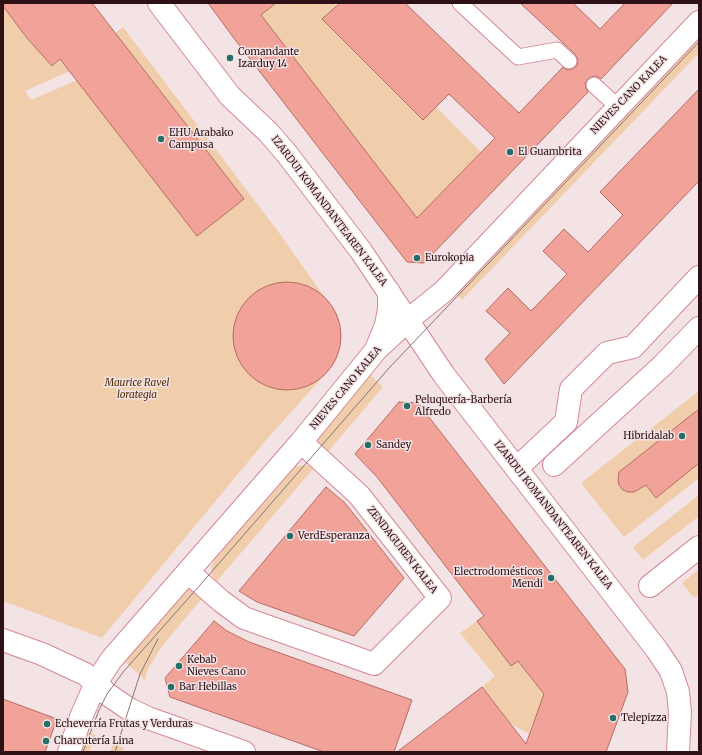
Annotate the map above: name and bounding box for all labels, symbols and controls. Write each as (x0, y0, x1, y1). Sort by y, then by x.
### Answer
place label: Comandante Izarduy 14 (238, 46, 299, 70)
marker: Comandante Izarduy 14 (225, 53, 235, 63)
street label: NIEVES CANO KALEA (588, 53, 670, 137)
place label: EHU Arabako Campusa (169, 127, 233, 150)
street label: IZARDUI KOMANDANTEAREN KALEA (269, 133, 389, 289)
marker: EHU Arabako Campusa (156, 134, 166, 144)
place label: El Guambrita (518, 146, 581, 158)
marker: El Guambrita (505, 147, 515, 157)
place label: Eurokopia (425, 252, 474, 264)
marker: Eurokopia (412, 253, 422, 263)
street label: NIEVES CANO KALEA (308, 344, 384, 432)
park label: Maurice Ravel lorategia (105, 377, 169, 400)
place label: Peluquería-Barbería Alfredo (415, 394, 512, 418)
marker: Peluquería-Barbería Alfredo (402, 401, 412, 411)
place label: Hibridalab (623, 430, 674, 442)
marker: Hibridalab (677, 431, 687, 441)
street label: IZARDUI KOMANDANTEAREN KALEA (491, 438, 615, 592)
place label: Sandey (376, 439, 411, 451)
marker: Sandey (363, 440, 373, 450)
street label: ZENDAGUREN KALEA (364, 504, 440, 596)
place label: VerdEsperanza (298, 530, 370, 542)
marker: VerdEsperanza (285, 531, 295, 541)
place label: Electrodomésticos Mendi (454, 566, 543, 590)
marker: Electrodomésticos Mendi (546, 573, 556, 583)
place label: Kebab Nieves Cano (187, 654, 246, 678)
marker: Kebab Nieves Cano (174, 661, 184, 671)
place label: Bar Hebillas (179, 681, 237, 693)
marker: Bar Hebillas (166, 682, 176, 692)
place label: Telepizza (621, 712, 667, 724)
marker: Telepizza (608, 713, 618, 723)
place label: Echeverría Frutas y Verduras (55, 718, 193, 730)
marker: Echeverría Frutas y Verduras (42, 719, 52, 729)
place label: Charcutería Lina (54, 735, 134, 747)
marker: Charcutería Lina (41, 736, 51, 746)

